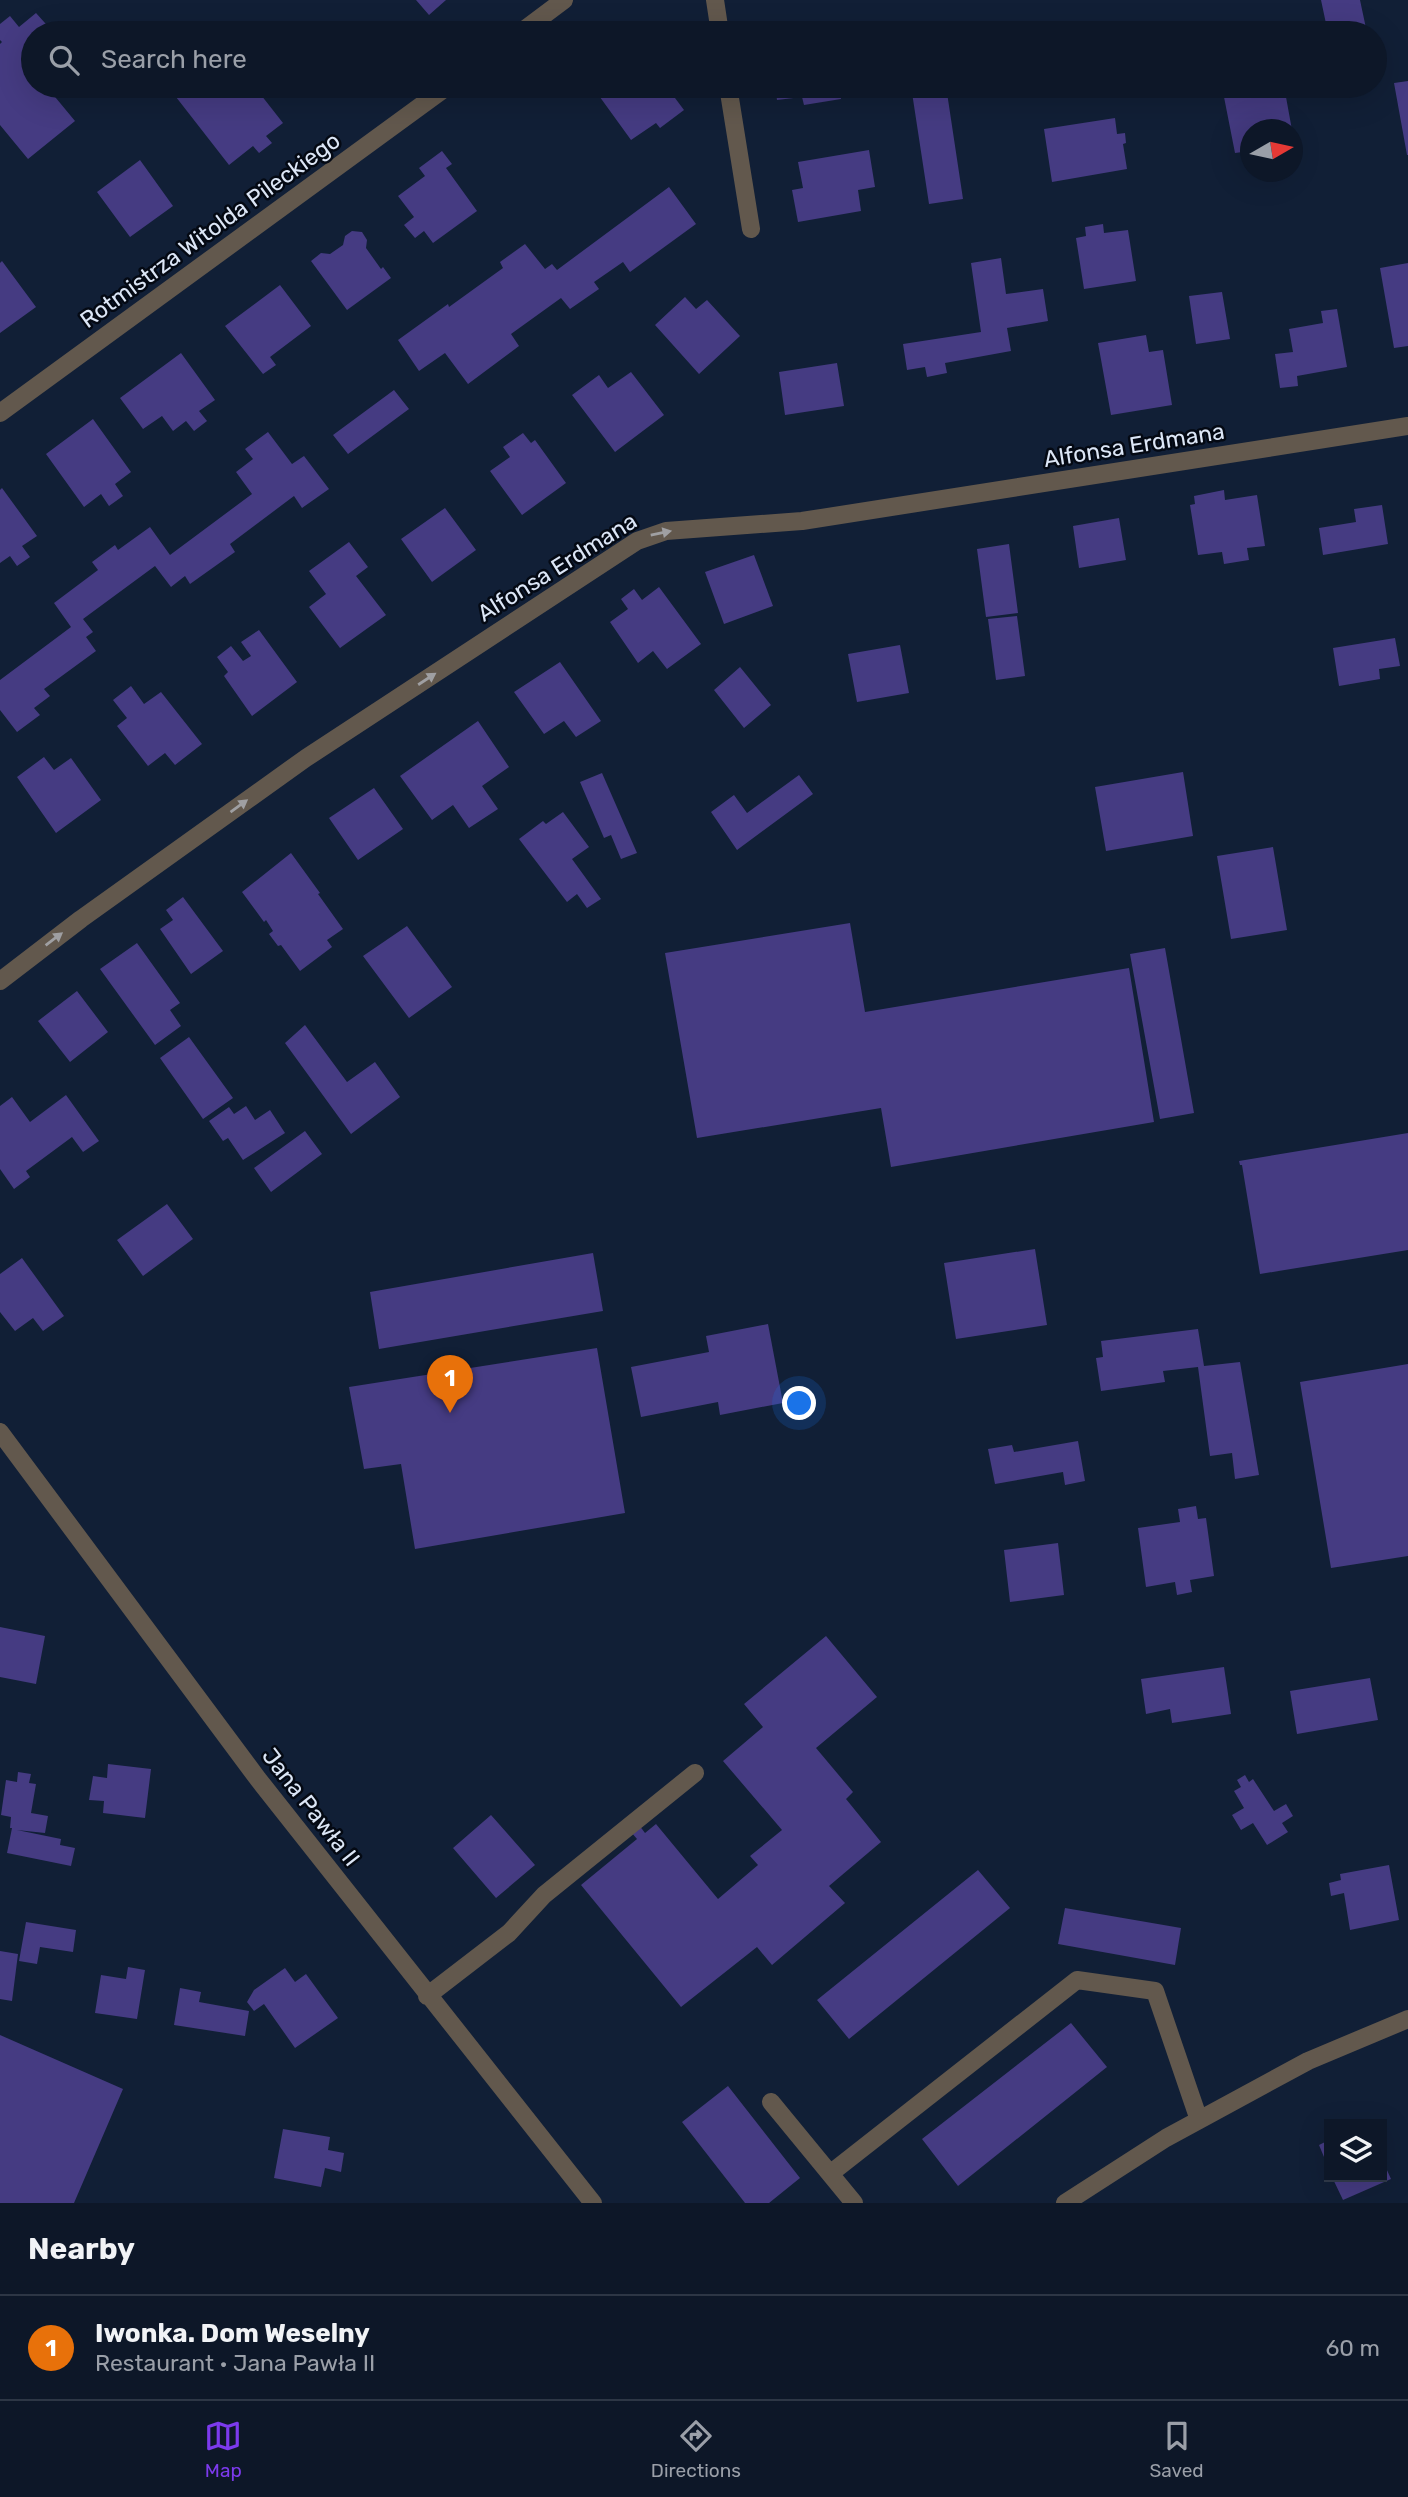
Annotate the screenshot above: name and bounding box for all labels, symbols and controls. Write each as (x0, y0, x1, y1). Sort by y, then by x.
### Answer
search box (21, 21, 1387, 98)
icon: search (45, 41, 83, 79)
text: Search here (101, 44, 247, 75)
north arrow (1240, 119, 1303, 182)
street label: Rotmistrza Witolda Pileckiego (74, 126, 346, 334)
street label: Alfonsa Erdmana (1042, 417, 1226, 473)
street label: Alfonsa Erdmana (472, 507, 642, 627)
one-way arrow (650, 528, 672, 539)
one-way arrow (418, 672, 436, 686)
one-way arrow (230, 800, 248, 814)
one-way arrow (45, 932, 63, 947)
pin: 1 (427, 1355, 473, 1413)
your location (782, 1386, 816, 1420)
street label: Jana Pawła II (256, 1742, 366, 1872)
map controls (1324, 2119, 1387, 2182)
button: layers (1324, 2119, 1387, 2182)
text: Nearby (28, 2231, 135, 2267)
text: Iwonka. Dom Weselny (95, 2318, 370, 2349)
text: 1 (45, 2334, 57, 2362)
text: 60 m (1325, 2334, 1380, 2362)
text: Restaurant · Jana Pawła II (95, 2349, 375, 2377)
tab: Map (204, 2417, 242, 2482)
tab: Directions (651, 2417, 741, 2482)
tab: Saved (1149, 2417, 1204, 2482)

